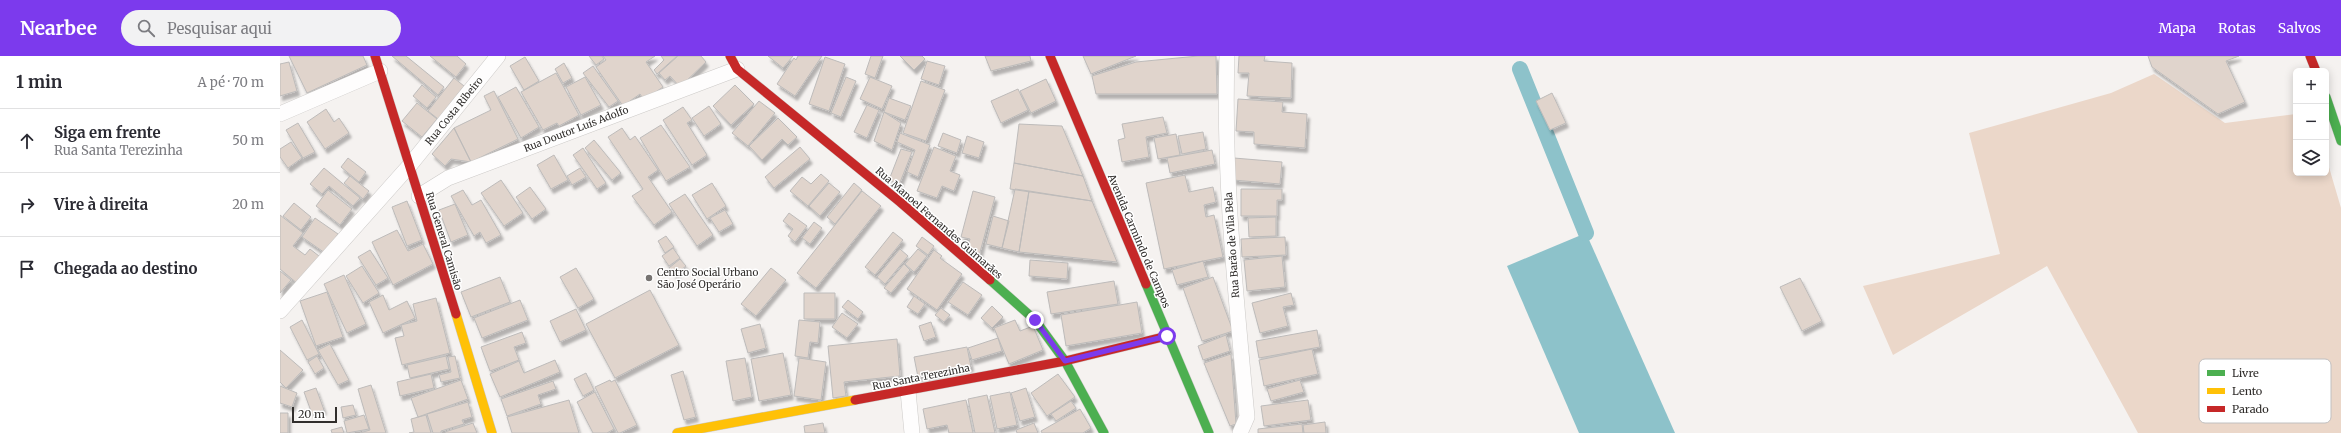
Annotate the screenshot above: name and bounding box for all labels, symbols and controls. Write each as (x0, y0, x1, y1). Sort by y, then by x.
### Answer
search box (121, 10, 401, 46)
text: Nearbee (20, 16, 97, 40)
icon: search (135, 17, 157, 39)
text: Pesquisar aqui (167, 19, 272, 38)
text: Mapa (2159, 19, 2196, 37)
text: Rotas (2218, 19, 2256, 37)
text: Salvos (2278, 19, 2321, 37)
map controls (2293, 68, 2329, 176)
button: + (2293, 68, 2329, 104)
text: 1 min (16, 71, 62, 93)
text: A pé · 70 m (198, 74, 264, 91)
street label: Rua Costa Ribeiro (422, 74, 486, 148)
street label: Rua Doutor Luís Adolfo (522, 103, 630, 155)
button: − (2293, 104, 2329, 140)
text: Siga em frente (54, 123, 161, 142)
icon: ahead (16, 130, 38, 152)
text: 50 m (232, 132, 264, 149)
button: layers (2293, 140, 2329, 176)
text: Rua Santa Terezinha (54, 142, 183, 159)
street label: Rua Manoel Fernandes Guimarães (873, 164, 1005, 282)
street label: Avenida Carmindo de Campos (1104, 171, 1173, 310)
street label: Rua General Camisão (423, 190, 465, 292)
street label: Rua Barão de Vila Bela (1222, 191, 1242, 298)
icon: right (16, 194, 38, 216)
text: Vire à direita (54, 195, 148, 214)
text: 20 m (232, 196, 264, 213)
icon: arrive (16, 258, 38, 280)
text: Chegada ao destino (54, 259, 197, 278)
place label: Centro Social Urbano São José Operário (657, 266, 758, 291)
marker: Centro Social Urbano São José Operário (644, 273, 654, 283)
route end (1026, 311, 1044, 329)
route start (1158, 327, 1176, 345)
legend (2199, 359, 2331, 423)
street label: Rua Santa Terezinha (871, 361, 971, 393)
text: Livre (2232, 366, 2259, 380)
text: Lento (2232, 384, 2263, 398)
text: Parado (2232, 402, 2269, 416)
scale bar (292, 405, 337, 424)
text: 20 m (298, 407, 325, 421)

